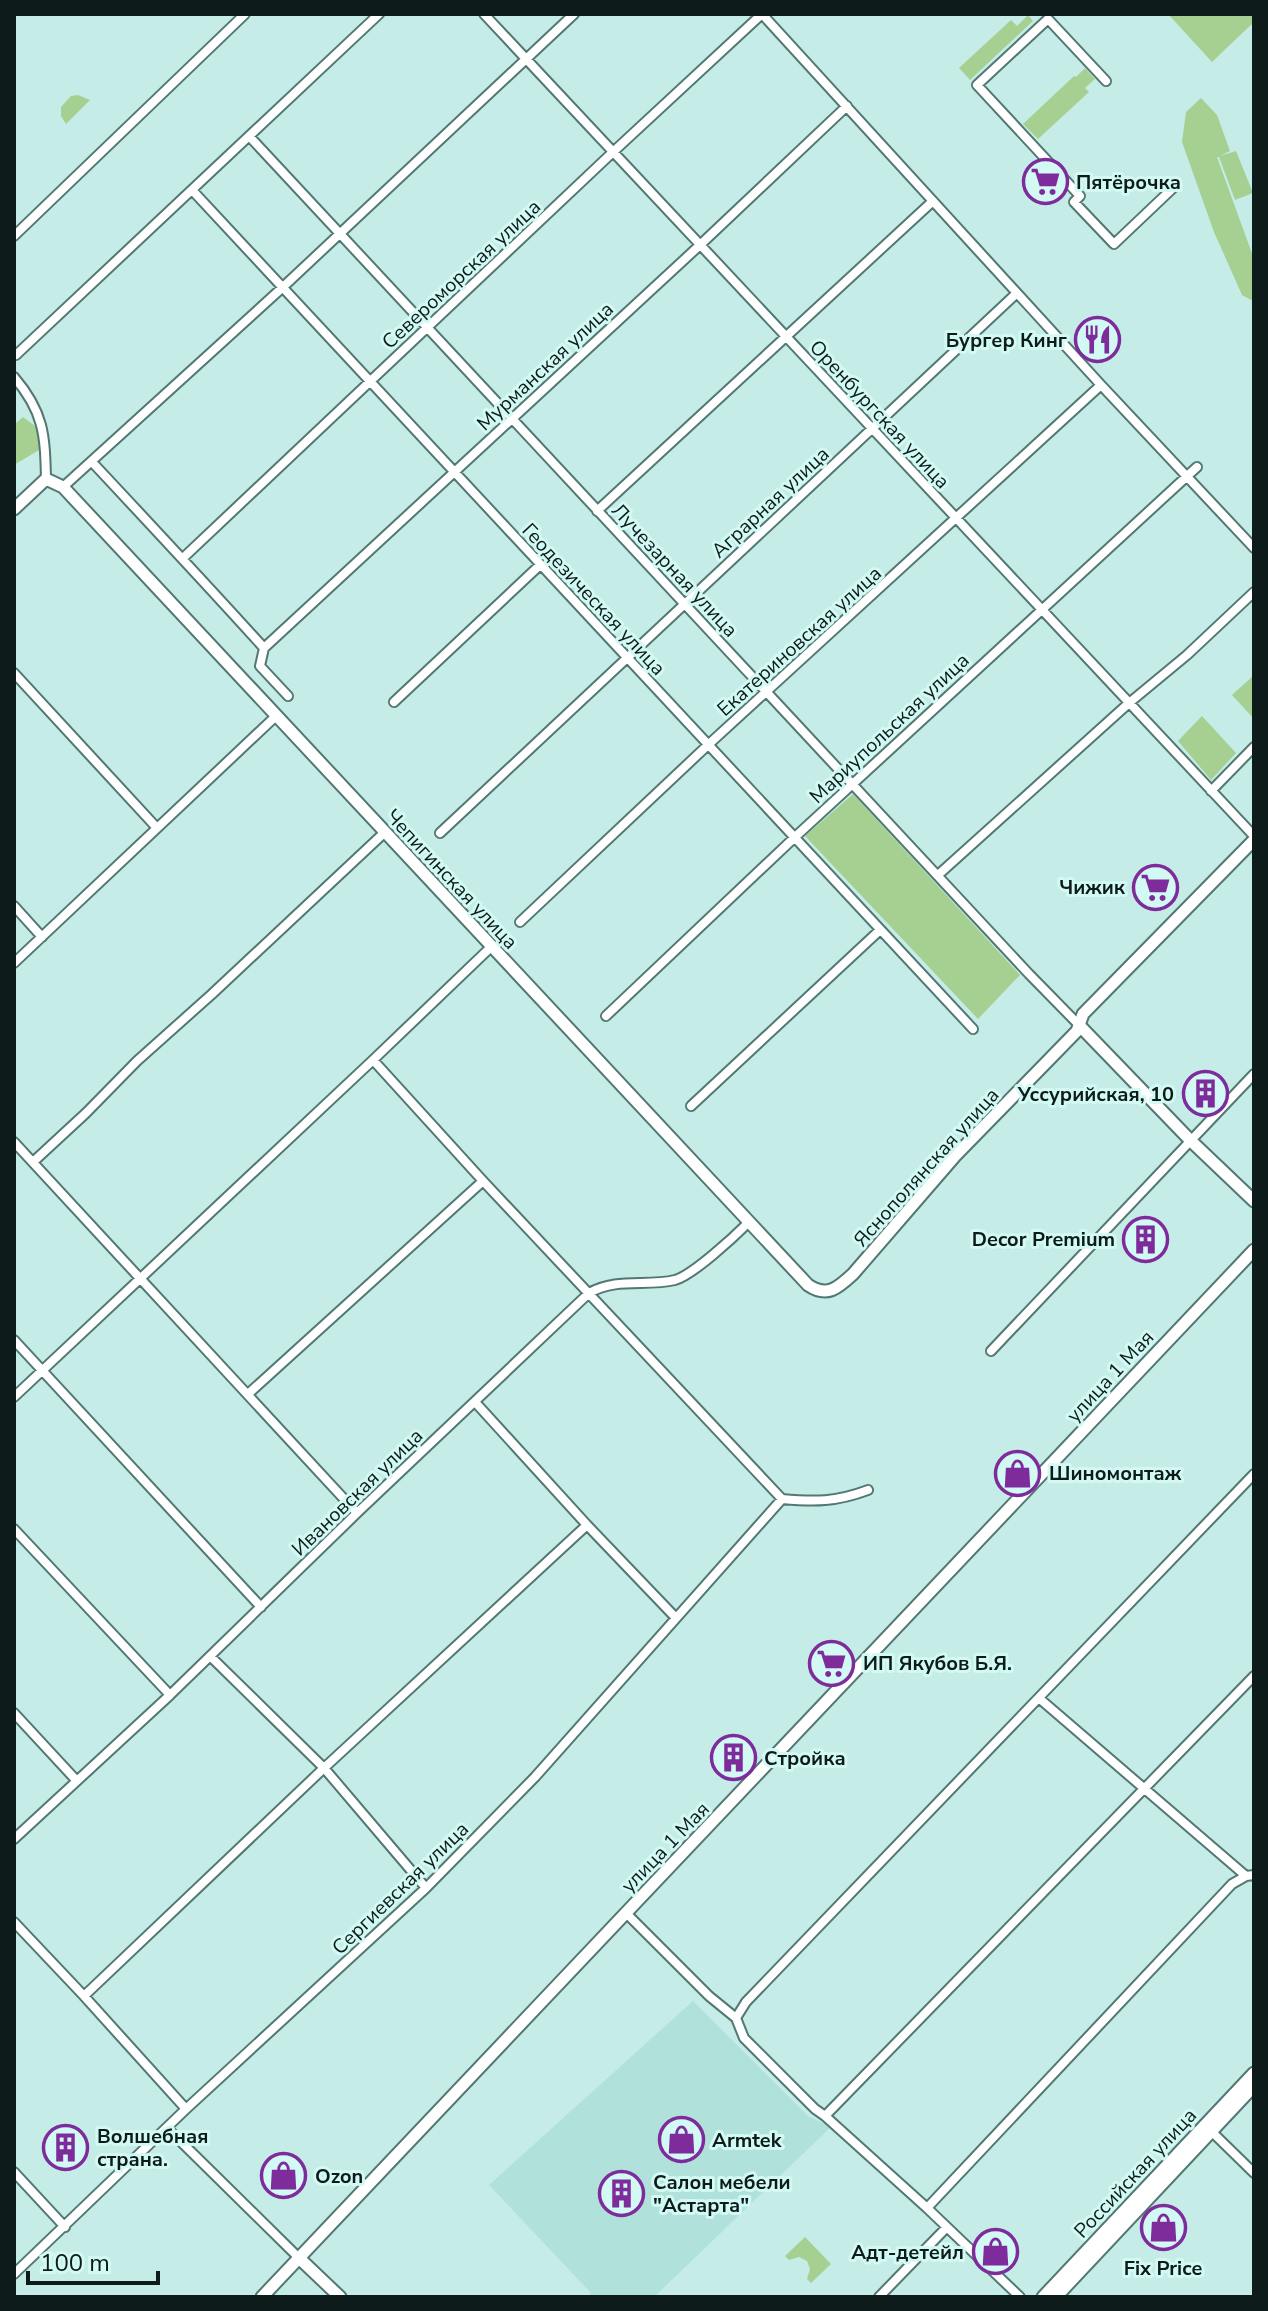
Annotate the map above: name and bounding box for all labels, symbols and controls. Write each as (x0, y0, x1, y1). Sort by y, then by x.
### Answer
supermarket icon: Пятёрочка (1021, 158, 1069, 206)
place label: Пятёрочка (1076, 169, 1181, 196)
street label: Североморская улица (376, 194, 547, 355)
street label: Мурманская улица (471, 296, 619, 437)
restaurant icon: Бургер Кинг (1074, 316, 1122, 364)
place label: Бургер Кинг (946, 327, 1067, 354)
street label: Оренбургская улица (803, 334, 956, 495)
street label: Аграрная улица (706, 441, 835, 564)
street label: Лучезарная улица (605, 498, 744, 643)
street label: Геодезическая улица (516, 517, 671, 681)
street label: Екатериновская улица (711, 560, 887, 723)
street label: Мариупольская улица (804, 647, 975, 810)
street label: Чепигинская улица (380, 803, 524, 955)
supermarket icon: Чижик (1132, 863, 1180, 911)
place label: Чижик (1059, 874, 1126, 901)
building icon: Уссурийская, 10 (1181, 1070, 1229, 1118)
place label: Уссурийская, 10 (1017, 1081, 1174, 1108)
street label: Яснополянская улица (848, 1082, 1005, 1253)
building icon: Decor Premium (1122, 1215, 1170, 1263)
place label: Decor Premium (972, 1226, 1115, 1253)
street label: улица 1 Мая (1061, 1324, 1160, 1428)
street label: Ивановская улица (286, 1423, 429, 1562)
shop icon: Шиномонтаж (994, 1449, 1042, 1497)
place label: Шиномонтаж (1049, 1460, 1182, 1487)
supermarket icon: ИП Якубов Б.Я. (808, 1639, 856, 1687)
place label: ИП Якубов Б.Я. (863, 1650, 1012, 1677)
building icon: Стройка (709, 1734, 757, 1782)
place label: Стройка (764, 1745, 846, 1772)
street label: улица 1 Мая (615, 1796, 716, 1899)
street label: Сергиевская улица (326, 1816, 475, 1961)
street label: Российская улица (1068, 2103, 1203, 2244)
shop icon: Armtek (657, 2116, 705, 2164)
place label: Волшебная страна. (97, 2123, 208, 2173)
building icon: Волшебная страна. (42, 2124, 90, 2172)
place label: Armtek (712, 2127, 783, 2154)
shop icon: Ozon (260, 2152, 308, 2200)
place label: Ozon (315, 2163, 363, 2190)
building icon: Салон мебели "Астарта" (598, 2169, 646, 2217)
place label: Салон мебели "Астарта" (653, 2169, 791, 2219)
shop icon: Fix Price (1139, 2204, 1187, 2252)
shop icon: Адт-детейл (971, 2228, 1019, 2276)
scale bar (28, 2235, 158, 2285)
place label: Адт-детейл (851, 2239, 964, 2266)
text: 100 m (40, 2247, 110, 2279)
place label: Fix Price (1124, 2255, 1202, 2282)

